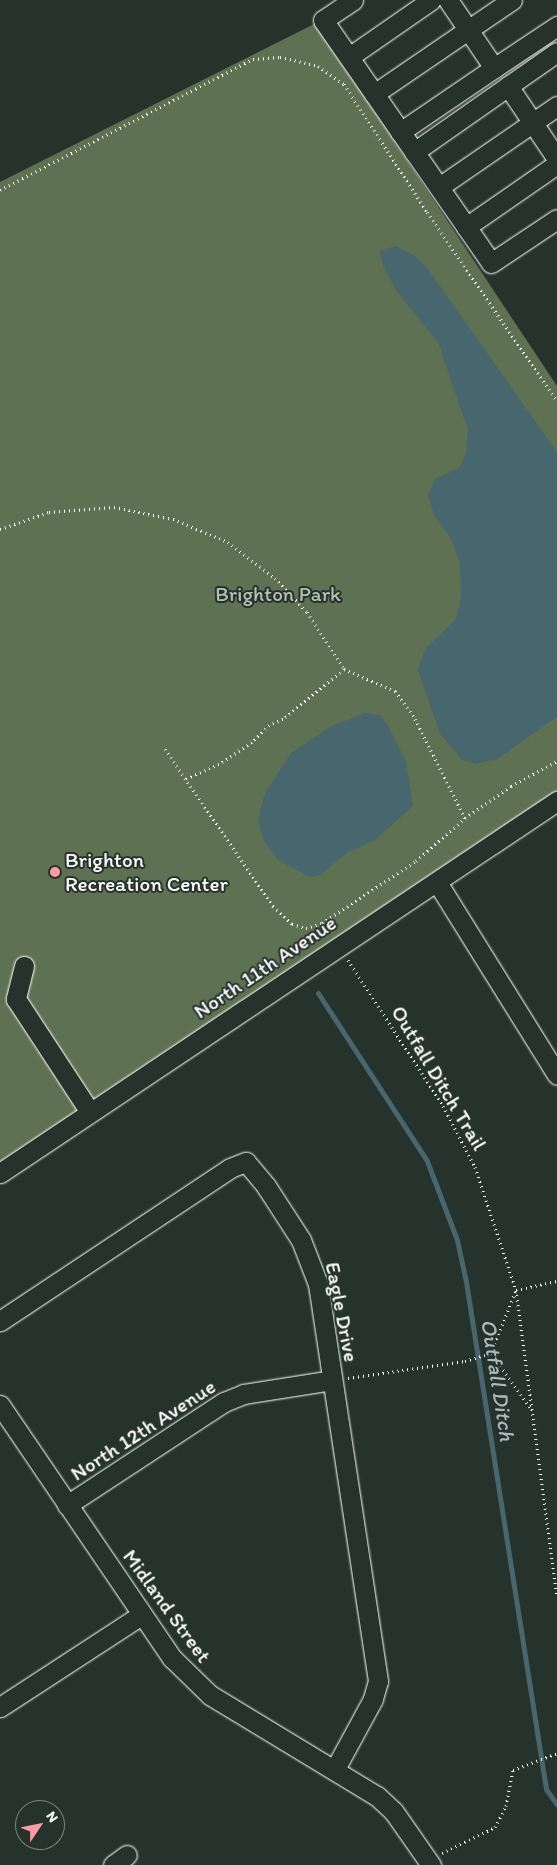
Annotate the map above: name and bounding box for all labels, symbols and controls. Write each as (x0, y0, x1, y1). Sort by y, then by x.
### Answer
park label: Brighton Park (216, 581, 340, 607)
place label: Brighton Recreation Center (65, 847, 228, 897)
marker: Brighton Recreation Center (49, 866, 61, 878)
street label: North 11th Avenue (189, 910, 341, 1024)
street label: Outfall Ditch Trail (386, 1002, 492, 1154)
street label: Eagle Drive (320, 1260, 364, 1364)
water label: Outfall Ditch (475, 1317, 521, 1443)
street label: North 12th Avenue (66, 1374, 220, 1486)
street label: Midland Street (118, 1545, 216, 1667)
north arrow (15, 1800, 65, 1850)
text: N (42, 1808, 62, 1826)

